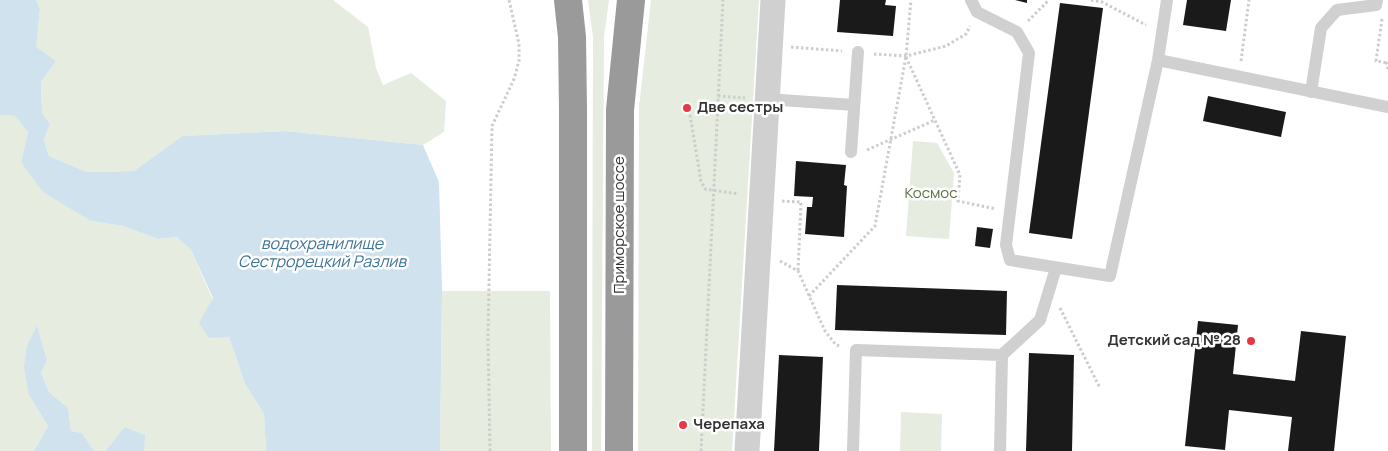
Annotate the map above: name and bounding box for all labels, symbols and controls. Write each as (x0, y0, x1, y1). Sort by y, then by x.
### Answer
place label: Две сестры (697, 99, 783, 117)
marker: Две сестры (681, 102, 693, 114)
street label: Приморское шоссе (611, 156, 629, 294)
park label: Космос (904, 185, 958, 203)
water label: водохранилище Сестрорецкий Разлив (238, 235, 406, 273)
place label: Детский сад № 28 (1107, 332, 1241, 350)
marker: Детский сад № 28 (1245, 335, 1257, 347)
place label: Черепаха (693, 416, 765, 434)
marker: Черепаха (677, 419, 689, 431)

